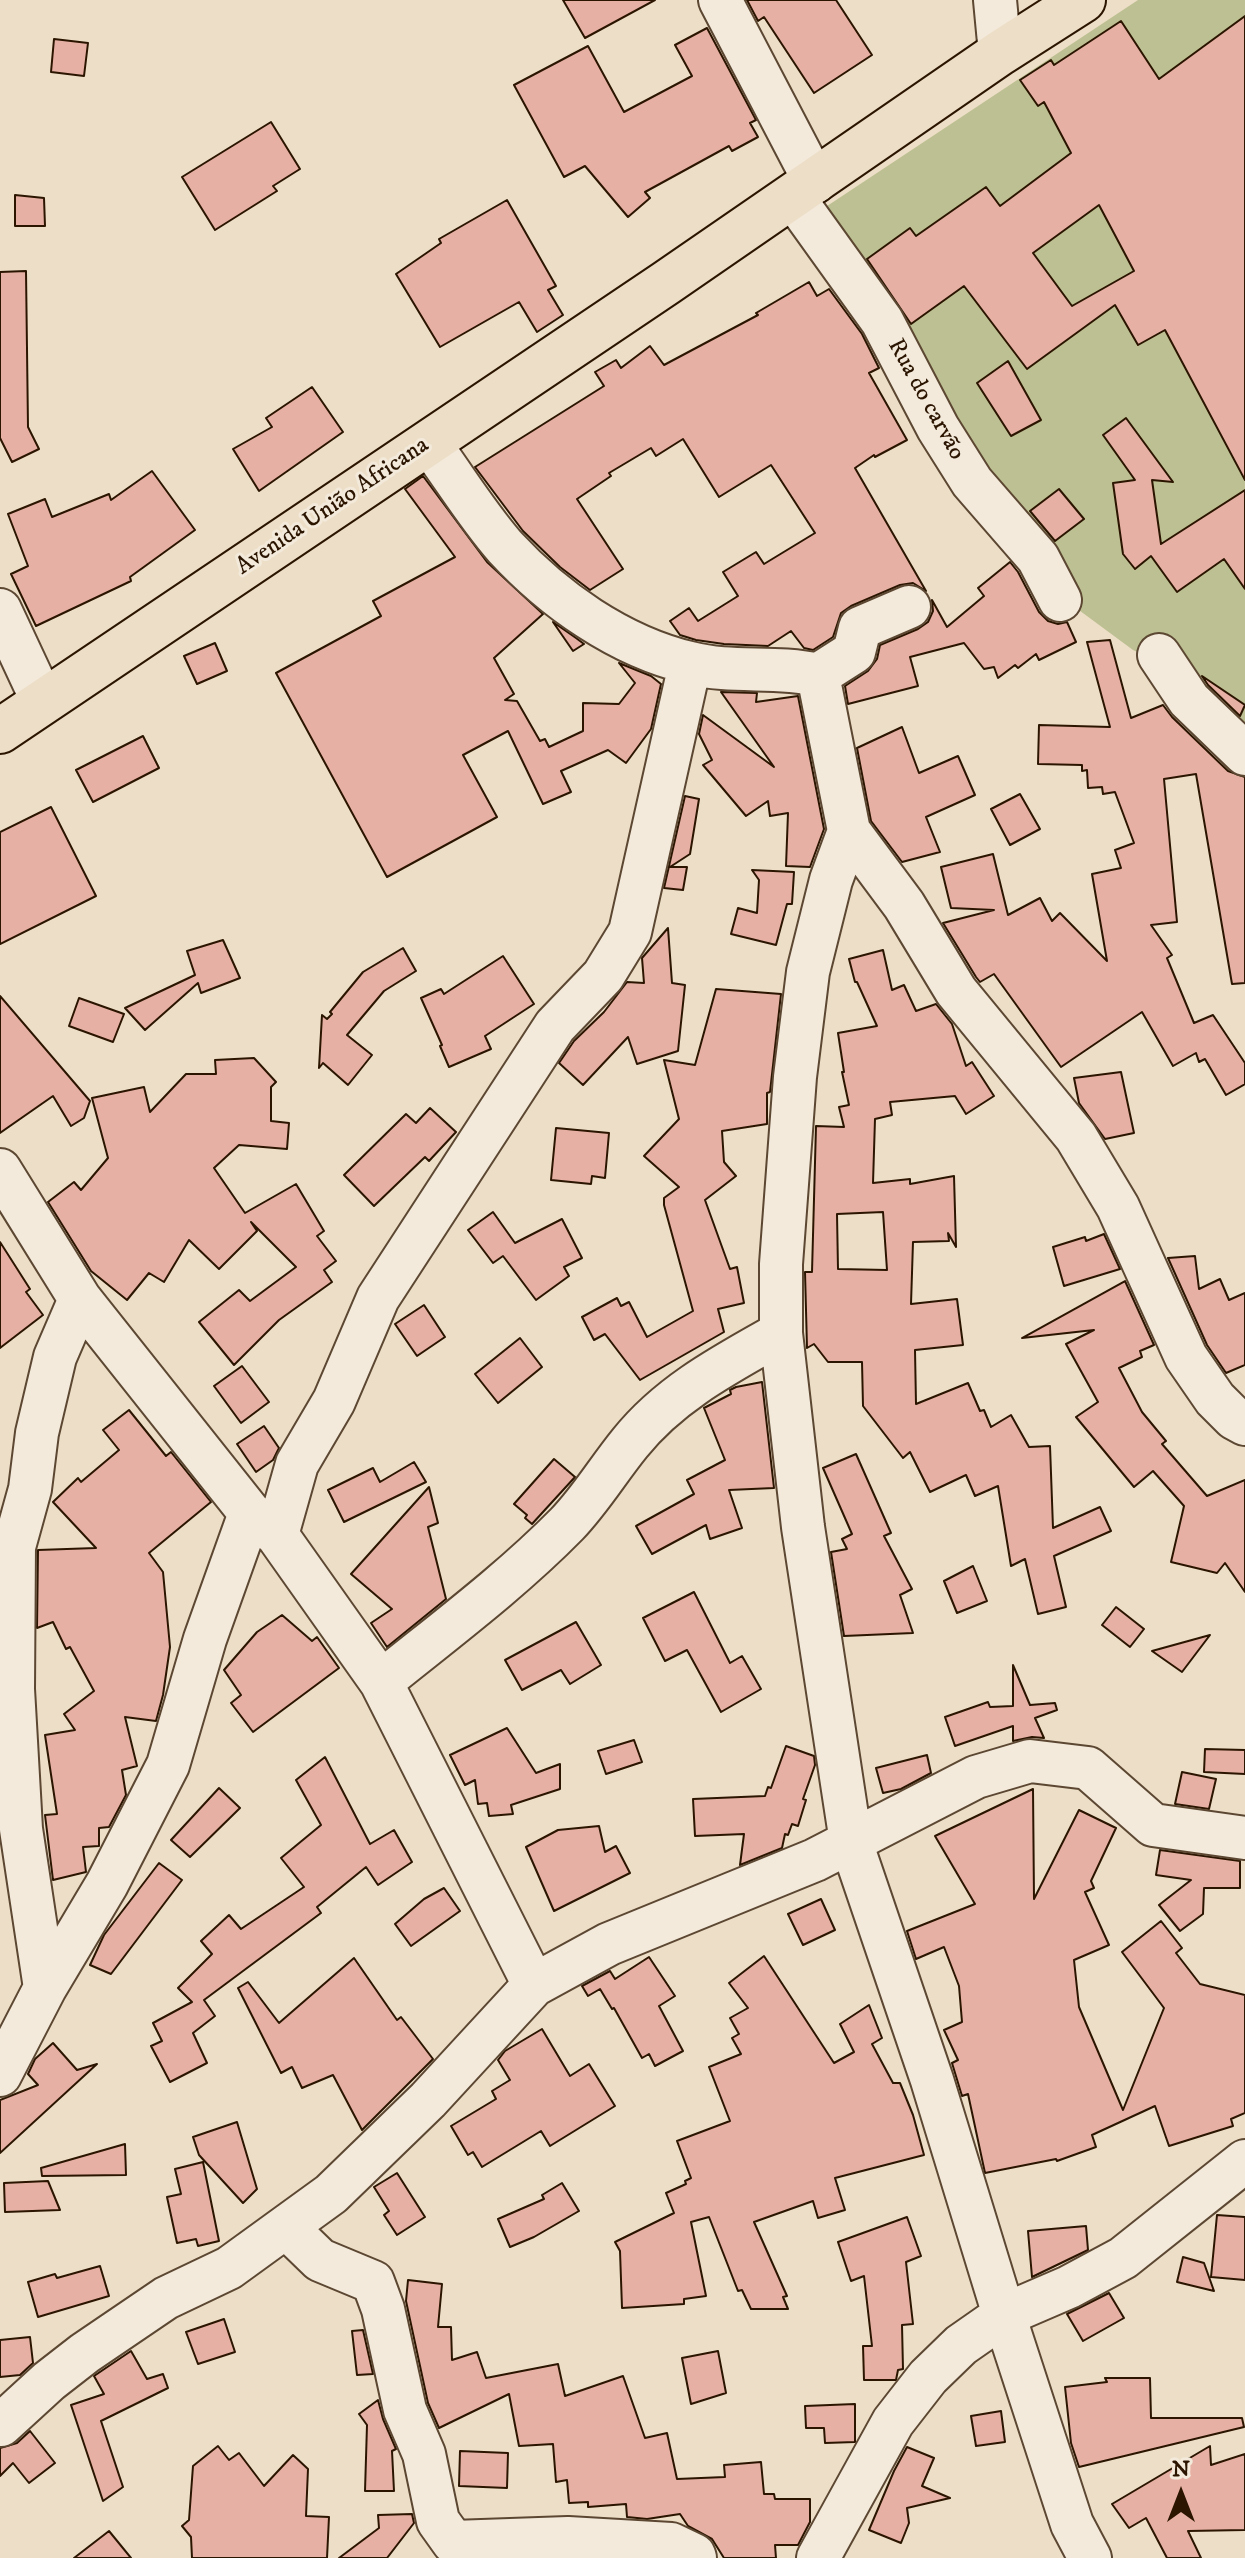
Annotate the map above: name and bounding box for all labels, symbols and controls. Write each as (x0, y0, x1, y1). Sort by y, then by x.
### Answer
street label: Rua do carvão (880, 334, 970, 466)
street label: Avenida União Africana (231, 432, 435, 582)
north arrow (1141, 2454, 1221, 2534)
text: N (1172, 2456, 1190, 2483)

